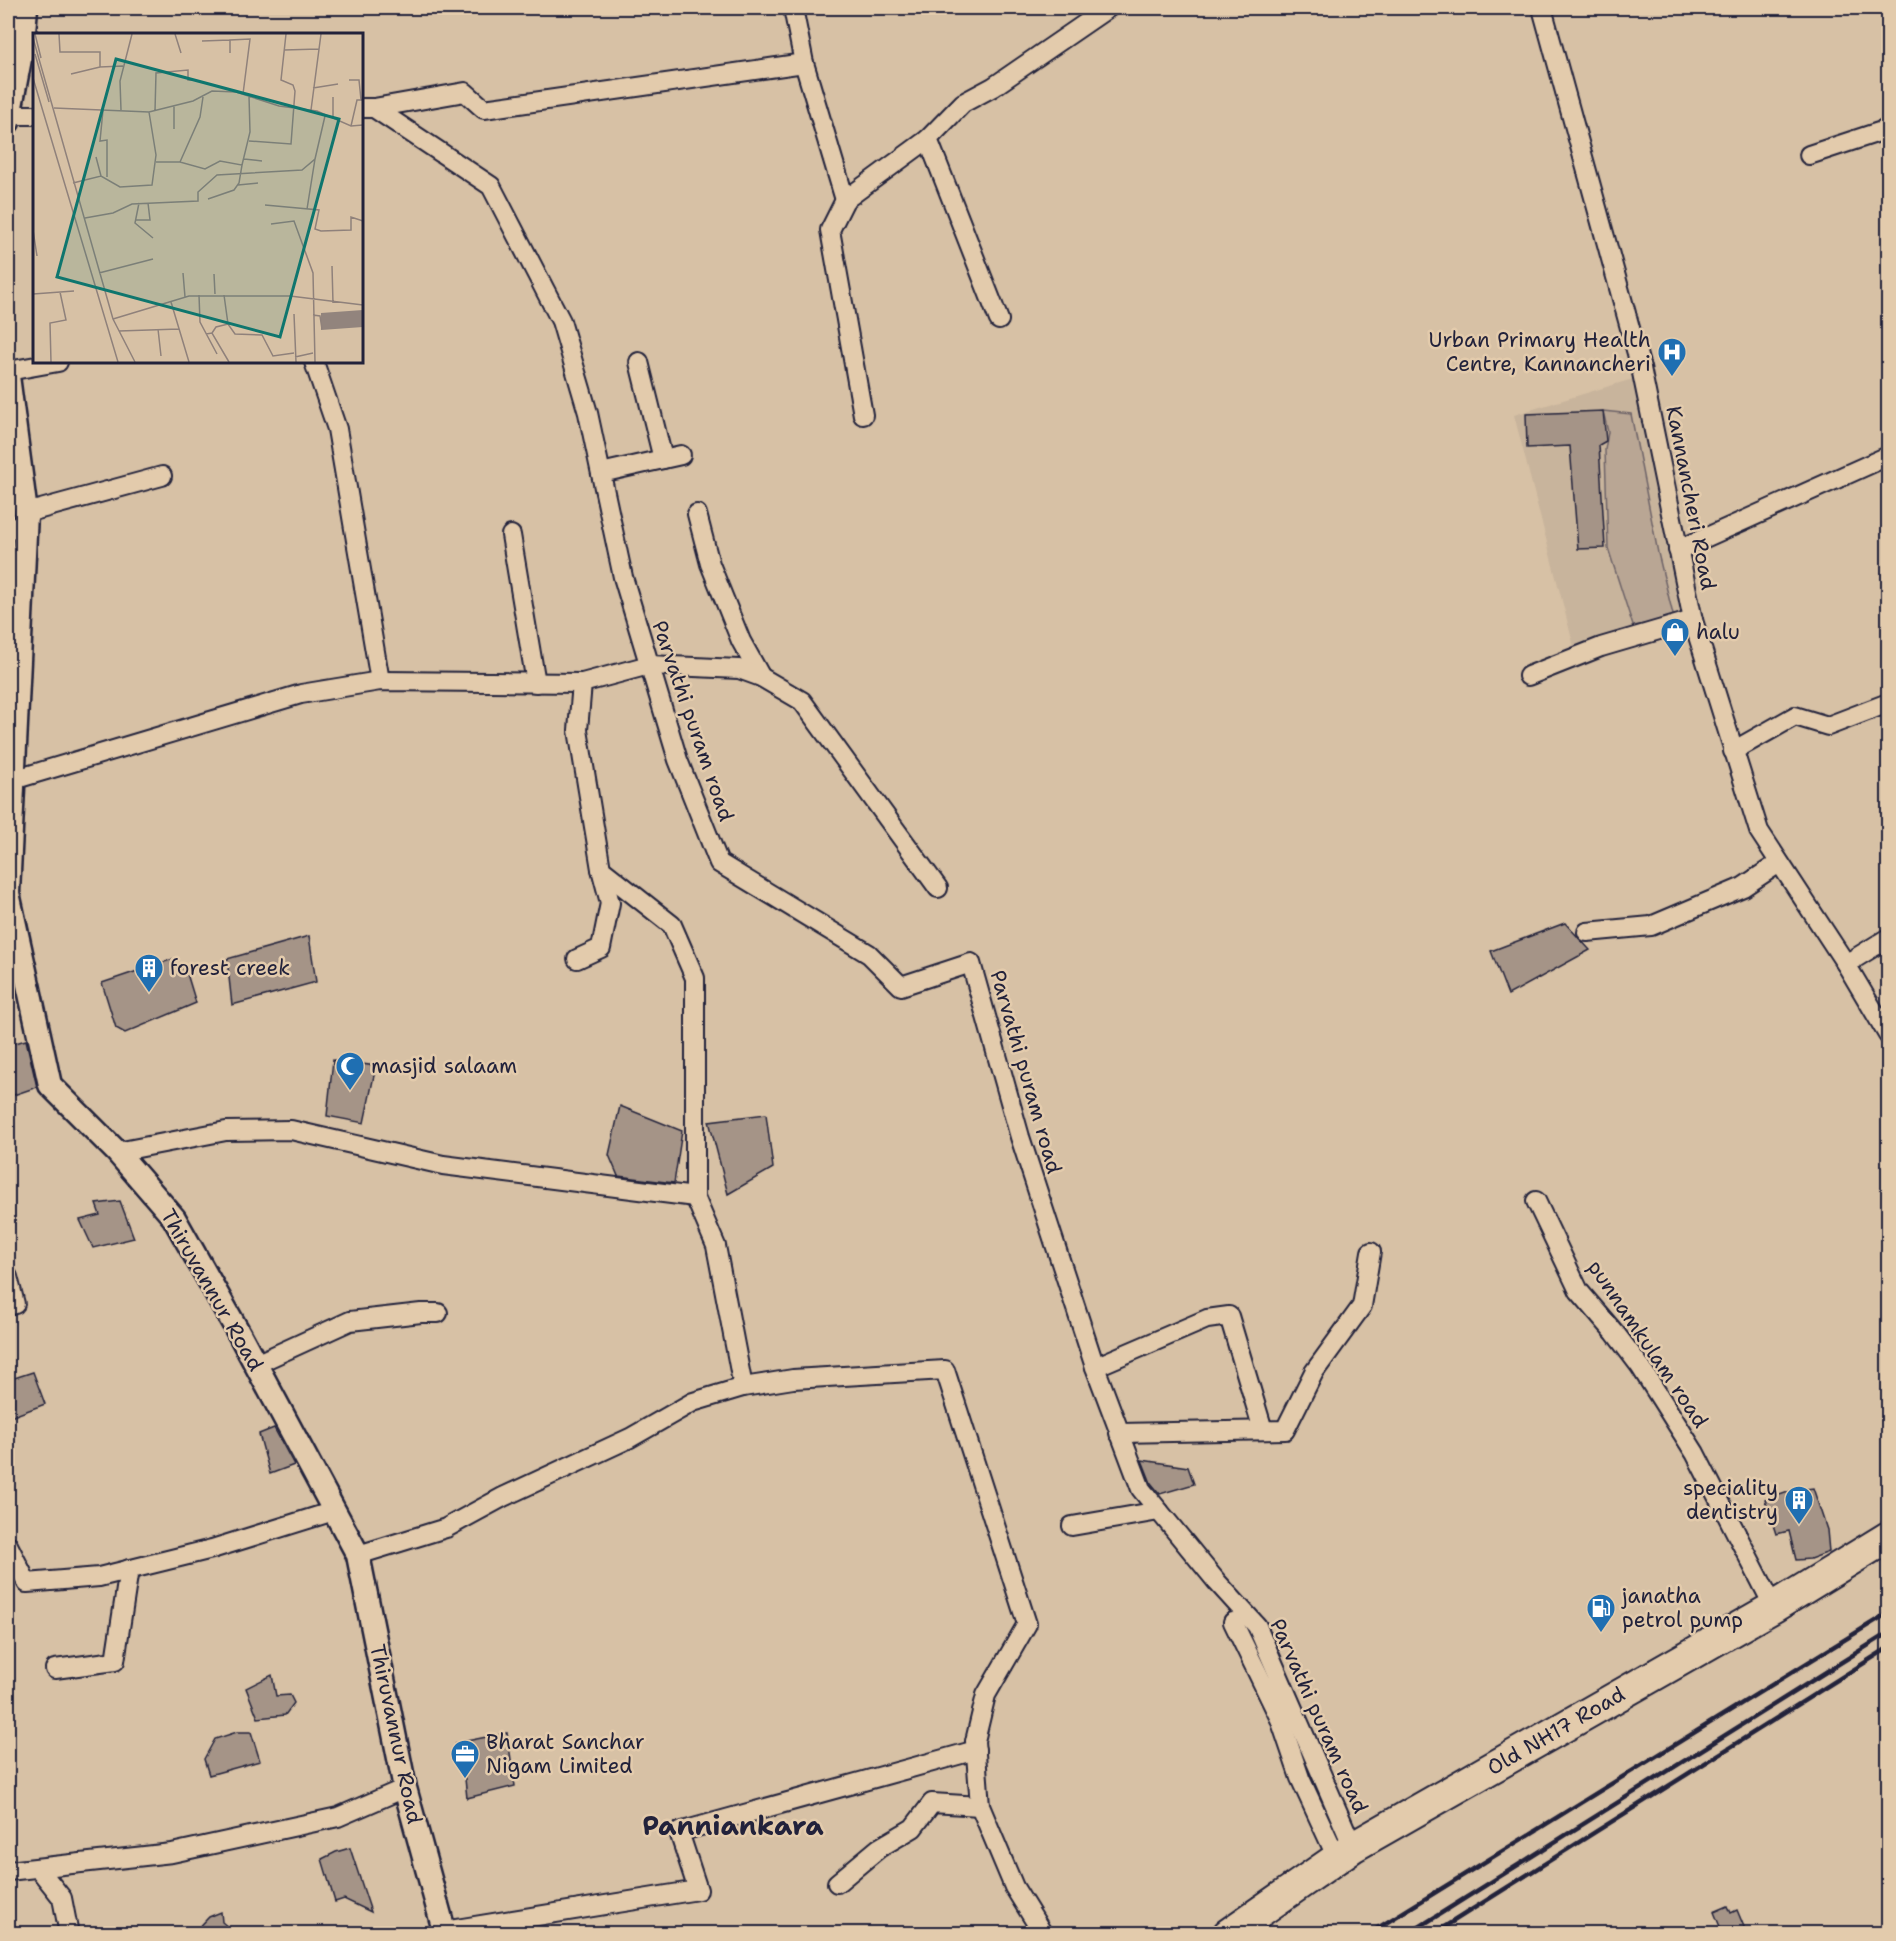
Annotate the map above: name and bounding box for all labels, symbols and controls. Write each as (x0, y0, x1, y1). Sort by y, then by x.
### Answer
inset map (33, 33, 363, 363)
place label: Urban Primary Health Centre, Kannancheri (1429, 326, 1651, 378)
hospital icon: Urban Primary Health Centre, Kannancheri (1656, 336, 1688, 378)
street label: Kannancheri Road (1659, 403, 1723, 593)
shop icon: halu (1659, 616, 1691, 658)
street label: Parvathi puram road (645, 617, 741, 825)
place label: halu (1696, 618, 1740, 646)
building icon: forest creek (133, 952, 165, 994)
place label: forest creek (170, 954, 290, 982)
street label: Parvathi puram road (984, 967, 1068, 1177)
mosque icon: masjid salaam (334, 1050, 366, 1092)
place label: masjid salaam (371, 1052, 517, 1080)
street label: Thiruvannur Road (154, 1204, 270, 1376)
street label: punnamkulam road (1581, 1255, 1715, 1433)
place label: speciality dentistry (1683, 1474, 1778, 1526)
building icon: speciality dentistry (1783, 1484, 1815, 1526)
place label: janatha petrol pump (1621, 1582, 1743, 1634)
fuel station icon: janatha petrol pump (1585, 1592, 1617, 1634)
street label: Parvathi puram road (1263, 1614, 1375, 1818)
street label: Thiruvannur Road (363, 1642, 429, 1826)
street label: Old NH17 Road (1482, 1680, 1630, 1782)
place label: Bharat Sanchar Nigam Limited (486, 1728, 645, 1780)
office icon: Bharat Sanchar Nigam Limited (449, 1738, 481, 1780)
district label: Panniankara (642, 1807, 824, 1844)

